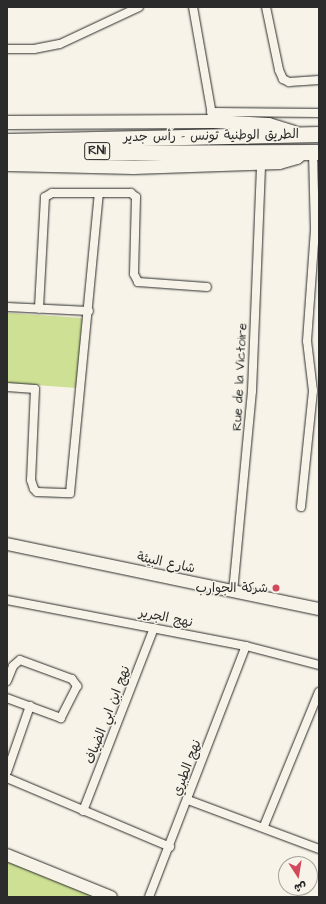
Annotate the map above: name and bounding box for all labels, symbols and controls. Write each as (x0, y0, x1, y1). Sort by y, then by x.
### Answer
street label: الطريق الوطنية تونس - رأس جدير (123, 127, 299, 145)
road number: RN1 (84, 141, 110, 161)
street label: Rue de la Victoire (229, 323, 251, 431)
street label: شارع البيئة (136, 549, 196, 577)
place label: شركة الجوارب (196, 580, 268, 596)
marker: شركة الجوارب (271, 583, 281, 593)
street label: نهج الجرير (138, 605, 194, 631)
street label: نهج ابن ابي الضياف (82, 664, 134, 766)
street label: نهج الطبري (169, 738, 205, 798)
north arrow (278, 856, 318, 896)
text: ش (293, 879, 308, 896)

